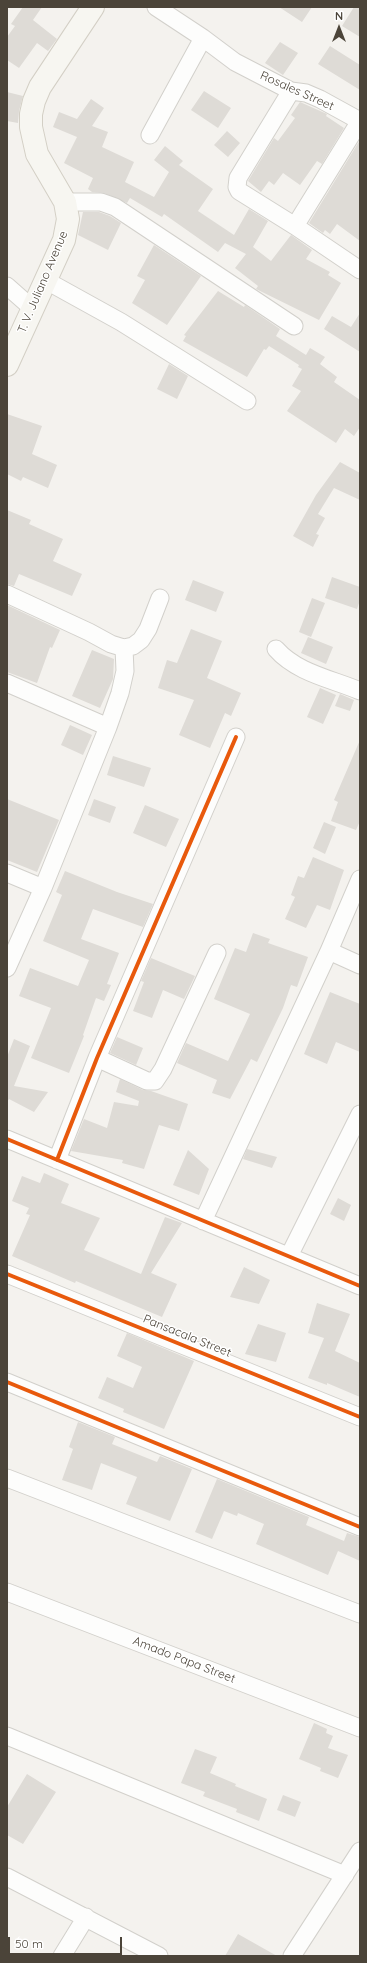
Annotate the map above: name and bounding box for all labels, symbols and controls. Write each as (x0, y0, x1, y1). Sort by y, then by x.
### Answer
north arrow (319, 8, 359, 48)
text: N (335, 9, 343, 23)
street label: Rosales Street (258, 68, 336, 114)
street label: T. V. Juliano Avenue (15, 229, 71, 335)
street label: Pansacala Street (141, 1312, 233, 1360)
street label: Amado Papa Street (131, 1634, 237, 1686)
scale bar (10, 1929, 124, 1955)
text: 50 m (15, 1936, 43, 1951)

